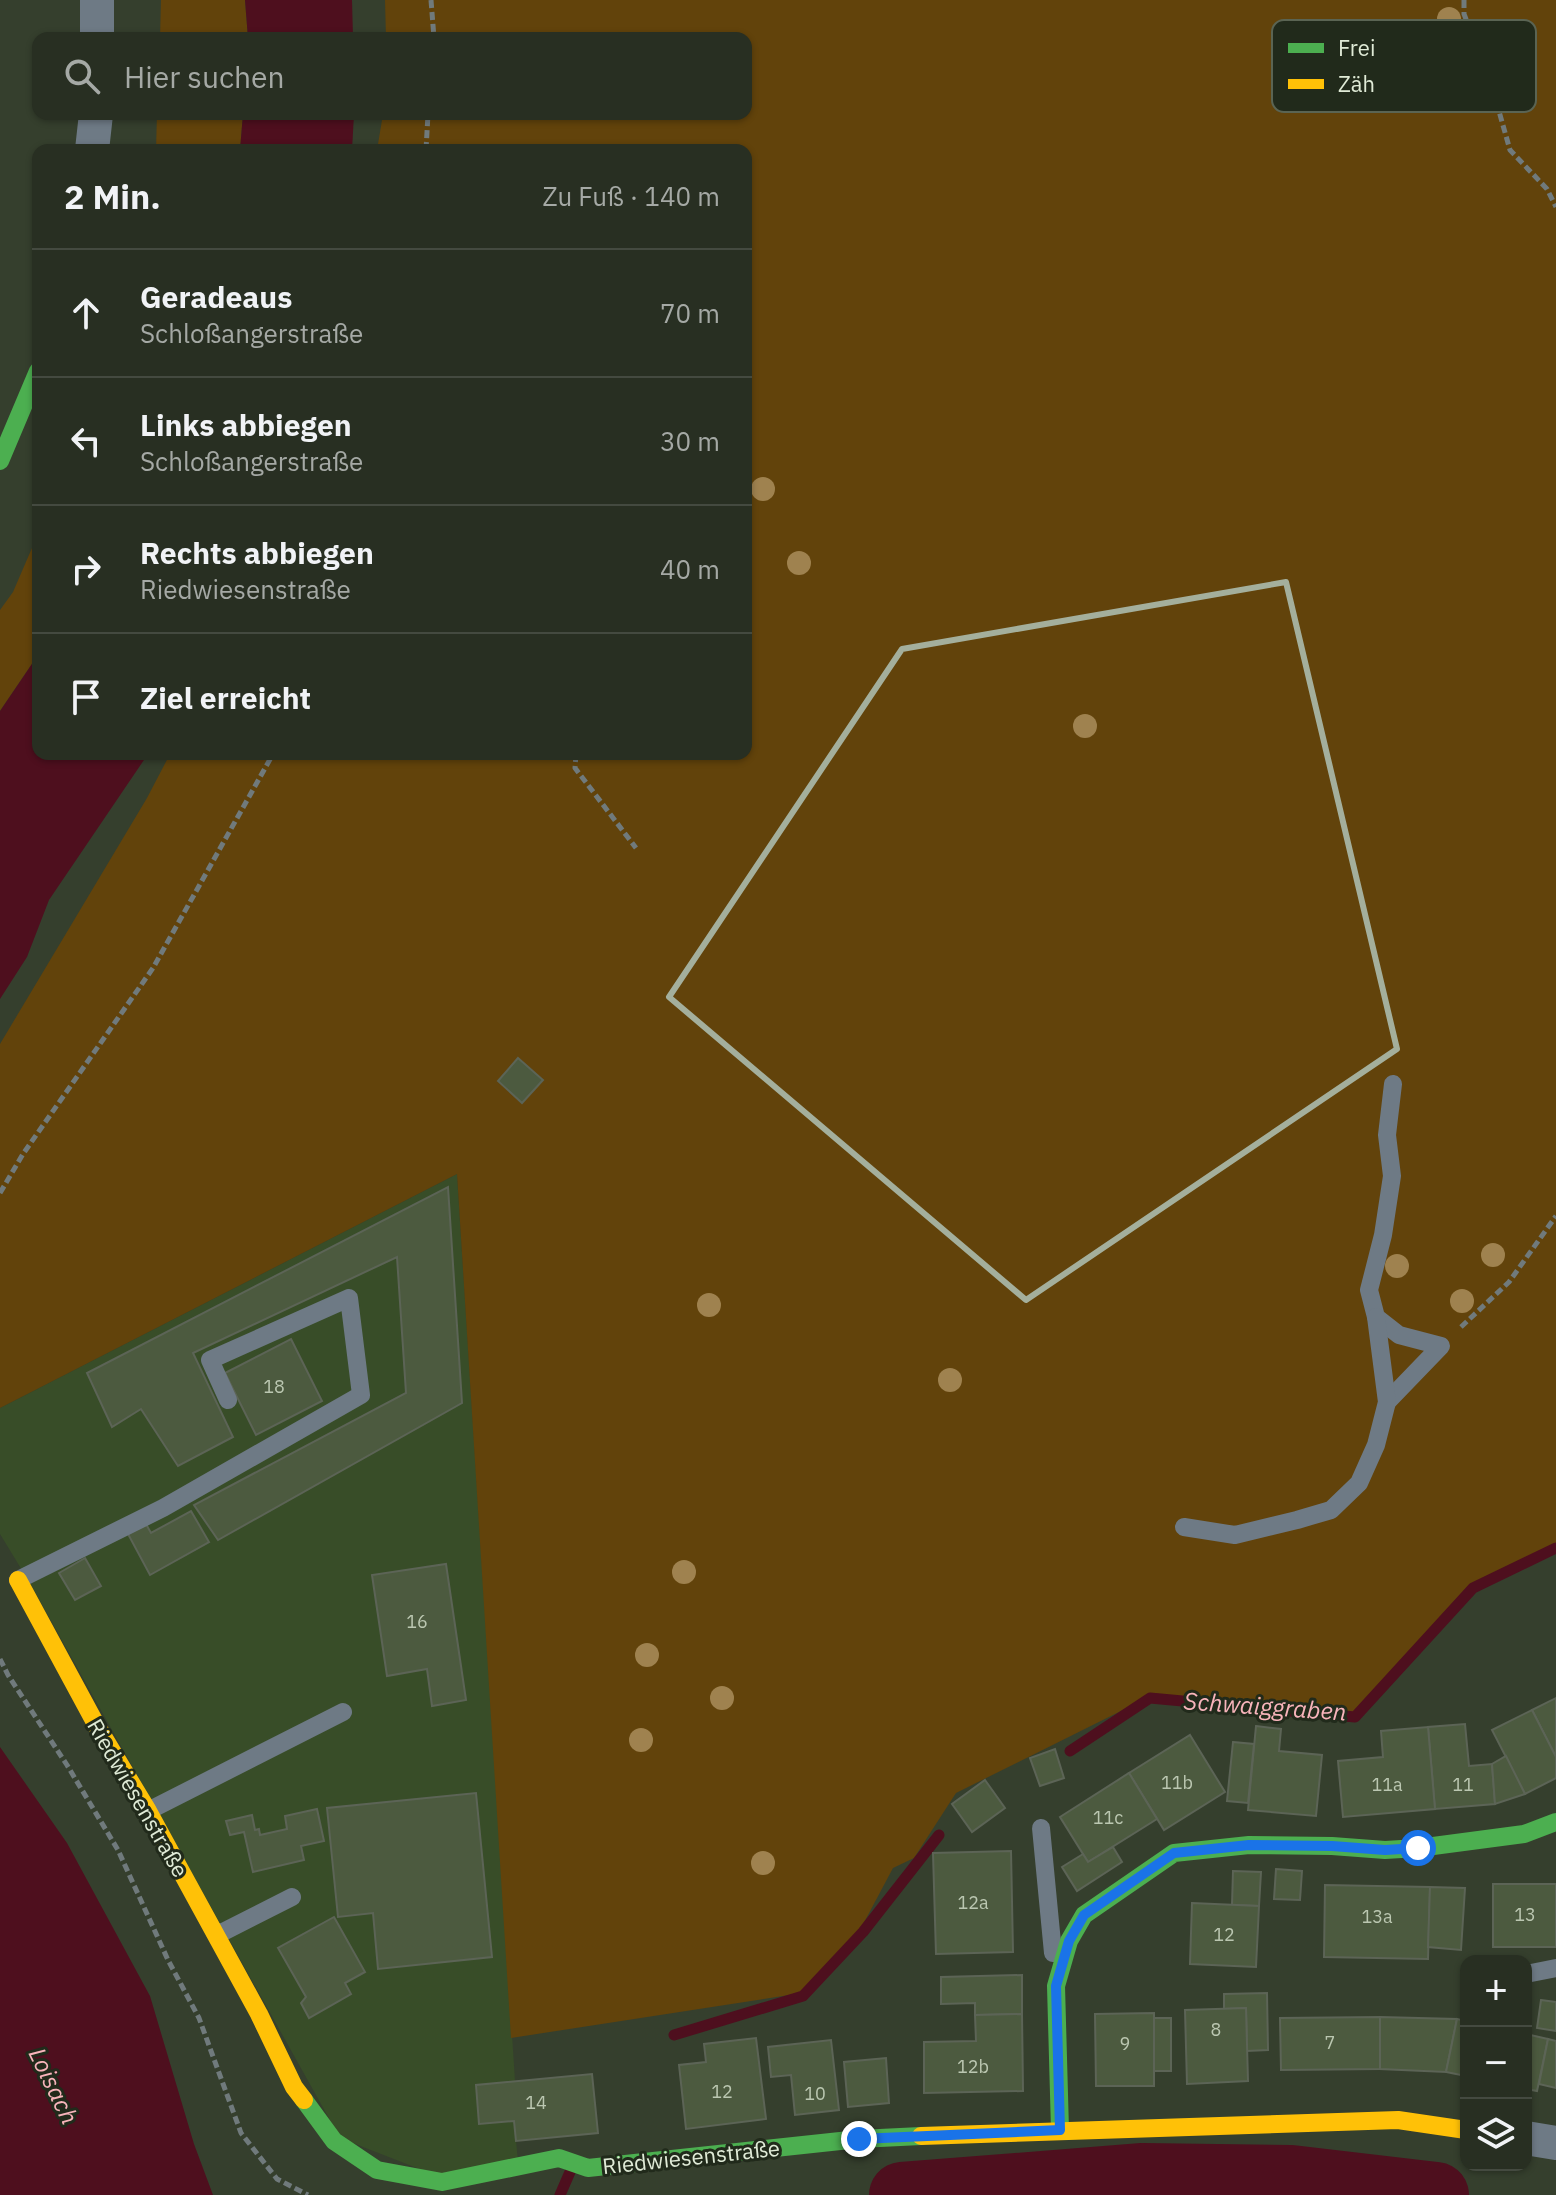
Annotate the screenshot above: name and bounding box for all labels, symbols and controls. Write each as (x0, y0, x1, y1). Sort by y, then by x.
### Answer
legend (1272, 20, 1536, 112)
search box (32, 32, 752, 120)
text: Frei (1338, 33, 1375, 62)
icon: search (60, 54, 104, 98)
text: Hier suchen (124, 57, 285, 96)
text: Zäh (1338, 69, 1375, 98)
text: 2 Min. (64, 174, 161, 218)
text: Zu Fuß · 140 m (542, 179, 720, 213)
text: Geradeaus (140, 277, 292, 316)
icon: ahead (64, 291, 108, 335)
text: 70 m (660, 296, 720, 330)
text: Schloßangerstraße (140, 316, 363, 350)
text: Links abbiegen (140, 405, 352, 444)
icon: left (64, 419, 108, 463)
text: 30 m (660, 424, 720, 458)
text: Schloßangerstraße (140, 444, 363, 478)
text: Rechts abbiegen (140, 533, 374, 572)
icon: right (64, 547, 108, 591)
text: 40 m (660, 552, 720, 586)
text: Riedwiesenstraße (140, 572, 351, 606)
icon: arrive (64, 675, 108, 719)
text: Ziel erreicht (140, 678, 311, 717)
house number: 18 (263, 1375, 285, 1398)
house number: 16 (406, 1610, 428, 1633)
water label: Schwaiggraben (1183, 1684, 1348, 1728)
street label: Riedwiesenstraße (81, 1713, 196, 1882)
house number: 11b (1161, 1771, 1193, 1794)
house number: 11a (1371, 1773, 1403, 1796)
house number: 11 (1452, 1773, 1474, 1796)
house number: 11c (1093, 1806, 1123, 1829)
route start (1400, 1830, 1436, 1866)
house number: 12a (957, 1891, 989, 1914)
house number: 13 (1514, 1903, 1536, 1926)
house number: 13a (1361, 1905, 1393, 1928)
house number: 12 (1213, 1923, 1235, 1946)
map controls (1460, 1955, 1532, 2171)
button: + (1460, 1955, 1532, 2027)
house number: 8 (1211, 2018, 1221, 2041)
button: − (1460, 2027, 1532, 2099)
house number: 7 (1325, 2031, 1335, 2054)
house number: 9 (1120, 2032, 1130, 2055)
water label: Loisach (22, 2042, 86, 2129)
house number: 12b (957, 2055, 989, 2078)
house number: 12 (711, 2080, 733, 2103)
house number: 10 (804, 2082, 826, 2105)
house number: 14 (525, 2091, 547, 2114)
button: layers (1460, 2099, 1532, 2171)
route end (841, 2121, 877, 2157)
street label: Riedwiesenstraße (601, 2133, 781, 2180)

